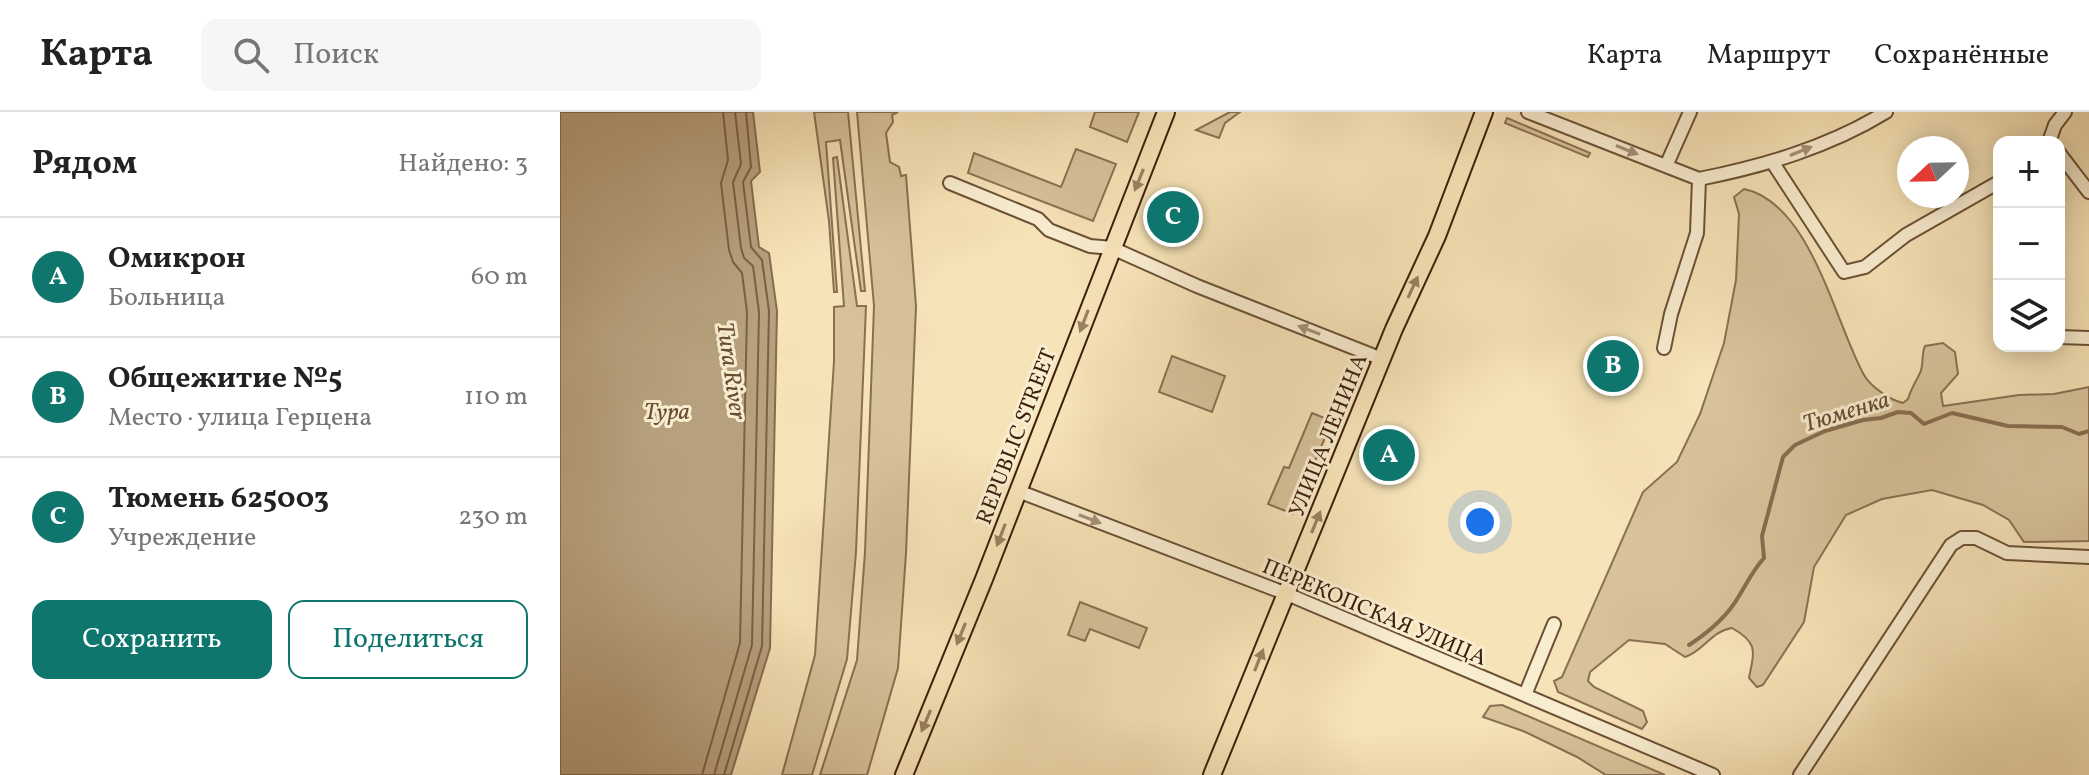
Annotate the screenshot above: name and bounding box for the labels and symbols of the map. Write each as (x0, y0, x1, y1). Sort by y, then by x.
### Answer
north arrow (1897, 136, 1969, 208)
one-way arrow (1615, 143, 1639, 156)
one-way arrow (1789, 145, 1813, 158)
one-way arrow (1132, 168, 1145, 192)
pin: C (1147, 187, 1199, 247)
one-way arrow (1407, 276, 1420, 299)
one-way arrow (1077, 309, 1090, 333)
water label: Tura River (706, 320, 754, 423)
one-way arrow (1297, 323, 1321, 336)
pin: B (1587, 336, 1639, 396)
street label: REPUBLIC STREET (970, 344, 1065, 529)
street label: УЛИЦА ЛЕНИНА (1282, 350, 1376, 522)
water label: Тюменка (1799, 384, 1894, 442)
water label: Тура (644, 396, 690, 430)
pin: A (1363, 425, 1415, 485)
your location (1460, 502, 1500, 542)
one-way arrow (1310, 510, 1323, 534)
one-way arrow (1078, 513, 1102, 526)
one-way arrow (994, 523, 1007, 547)
street label: ПЕРЕКОПСКАЯ УЛИЦА (1257, 552, 1491, 675)
one-way arrow (955, 622, 968, 646)
one-way arrow (1253, 648, 1266, 672)
one-way arrow (919, 709, 932, 733)

